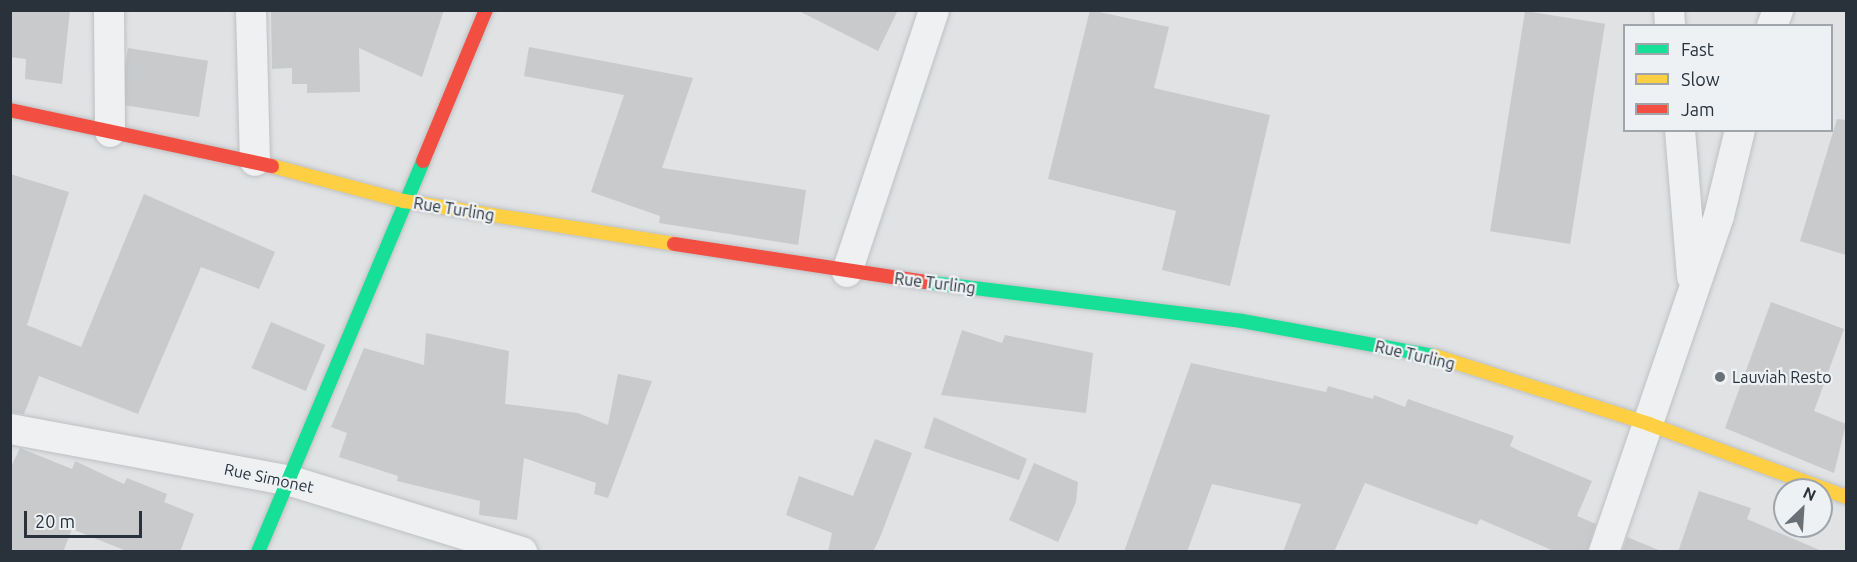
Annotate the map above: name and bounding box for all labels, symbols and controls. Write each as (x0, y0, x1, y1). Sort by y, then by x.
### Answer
legend (1623, 24, 1833, 132)
text: Fast (1681, 39, 1714, 59)
text: Slow (1681, 69, 1720, 89)
text: Jam (1681, 99, 1715, 119)
street label: Rue Turling (412, 193, 496, 225)
street label: Rue Turling (893, 268, 977, 298)
street label: Rue Turling (1373, 336, 1457, 374)
place label: Lauviah Resto (1732, 367, 1832, 387)
marker: Lauviah Resto (1713, 370, 1727, 384)
street label: Rue Simonet (222, 459, 316, 497)
north arrow (1773, 478, 1833, 538)
text: N (1801, 483, 1819, 504)
scale bar (27, 499, 146, 537)
text: 20 m (35, 511, 75, 531)

